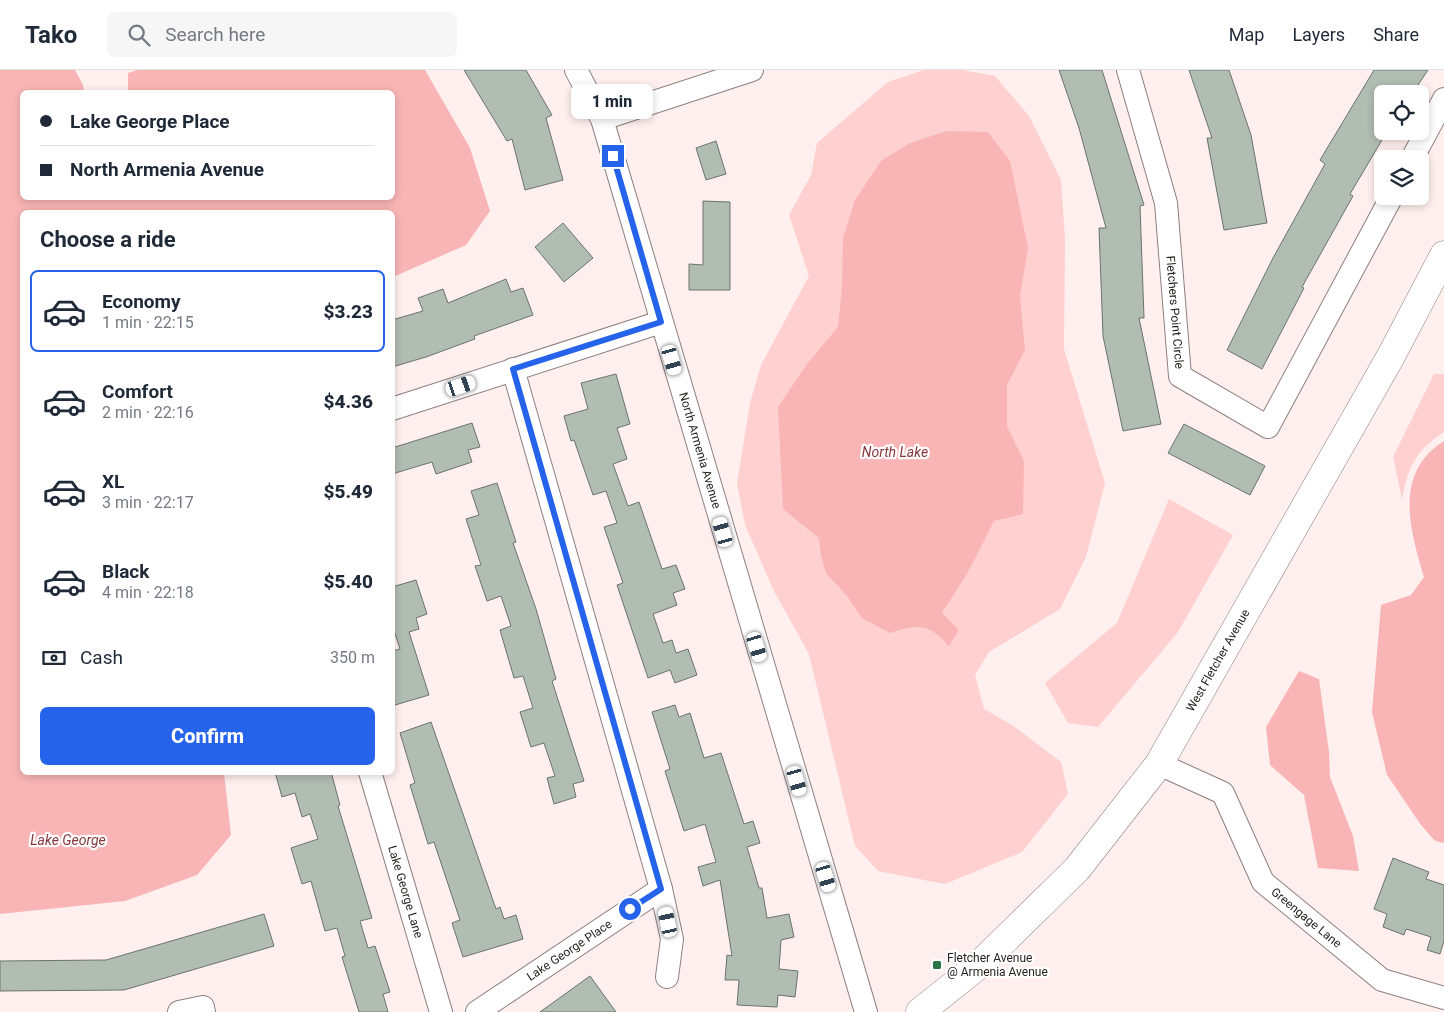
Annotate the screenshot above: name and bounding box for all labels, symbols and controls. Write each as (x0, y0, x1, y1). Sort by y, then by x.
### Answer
search box (107, 12, 457, 57)
text: Tako (25, 21, 77, 49)
icon: search (125, 21, 153, 49)
text: Search here (165, 23, 265, 46)
text: Map (1229, 24, 1264, 45)
text: Layers (1292, 24, 1345, 45)
text: Share (1373, 24, 1419, 45)
callout: 1 min (572, 83, 654, 118)
map controls (1374, 85, 1429, 205)
button: locate (1374, 85, 1429, 140)
text: 1 min (592, 92, 632, 111)
text: Lake George Place (70, 110, 230, 133)
route end (602, 145, 624, 167)
button: layers (1374, 150, 1429, 205)
text: North Armenia Avenue (70, 158, 264, 181)
text: Choose a ride (40, 227, 176, 252)
street label: Fletchers Point Circle (1163, 255, 1186, 369)
icon: car (42, 289, 87, 334)
text: Economy (102, 290, 181, 313)
text: $3.23 (324, 300, 373, 323)
text: 1 min · 22:15 (102, 313, 194, 332)
car (660, 344, 683, 376)
car (444, 374, 477, 398)
icon: car (42, 379, 87, 424)
text: Comfort (102, 380, 173, 403)
text: $4.36 (324, 390, 373, 413)
street label: North Armenia Avenue (676, 391, 724, 510)
text: 2 min · 22:16 (102, 403, 194, 422)
water label: North Lake (862, 444, 928, 460)
icon: car (42, 469, 87, 514)
text: XL (102, 470, 124, 493)
text: $5.49 (324, 480, 373, 503)
text: 3 min · 22:17 (102, 493, 194, 512)
car (711, 516, 734, 548)
icon: car (42, 559, 87, 604)
text: Black (102, 560, 149, 583)
text: $5.40 (324, 570, 373, 593)
text: 4 min · 22:18 (102, 583, 194, 602)
street label: West Fletcher Avenue (1183, 607, 1253, 714)
car (745, 630, 768, 664)
icon: cash (40, 644, 68, 672)
text: Cash (80, 646, 123, 669)
text: 350 m (330, 648, 375, 667)
button: Confirm (40, 707, 375, 765)
car (785, 765, 808, 797)
water label: Lake George (30, 832, 106, 848)
street label: Lake George Lane (385, 844, 426, 940)
car (814, 860, 837, 894)
street label: Greengage Lane (1268, 885, 1344, 951)
route start (619, 898, 641, 920)
car (657, 906, 678, 938)
street label: Lake George Place (524, 917, 615, 984)
place label: Fletcher Avenue @ Armenia Avenue (947, 951, 1048, 979)
marker: Fletcher Avenue @ Armenia Avenue (931, 959, 943, 971)

